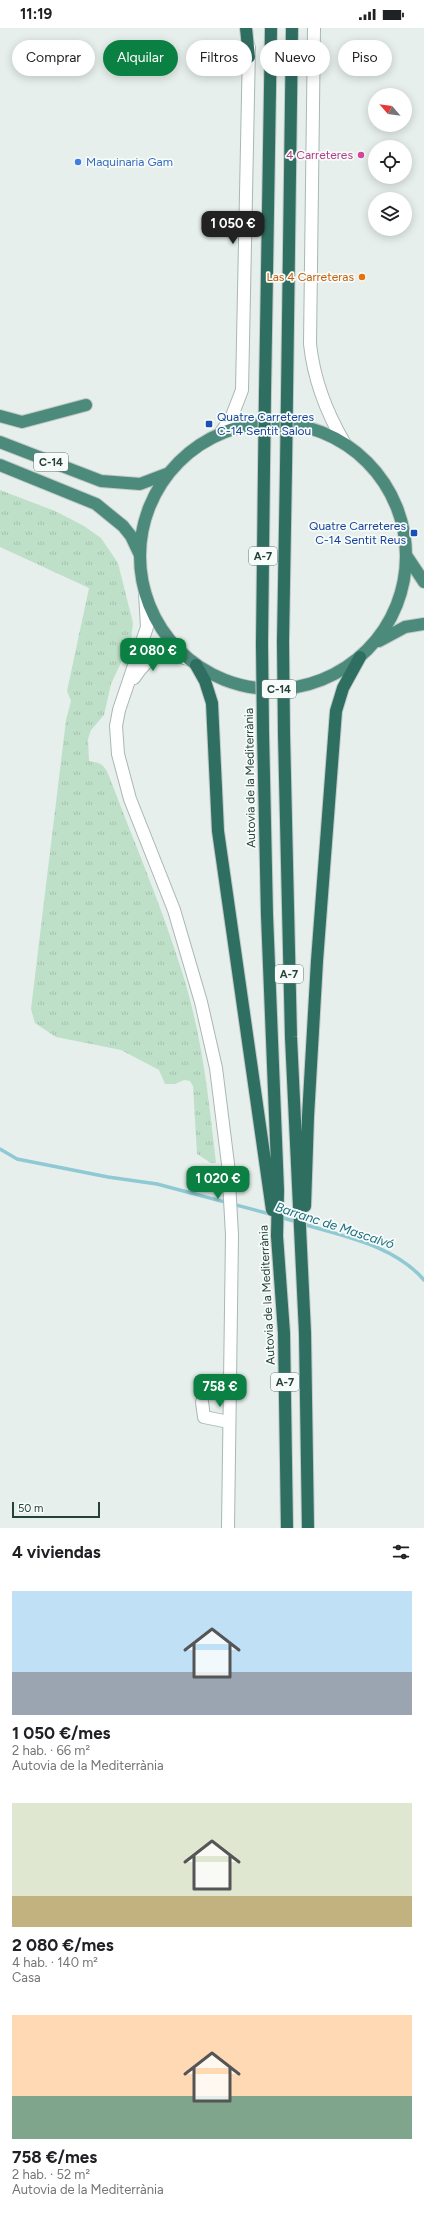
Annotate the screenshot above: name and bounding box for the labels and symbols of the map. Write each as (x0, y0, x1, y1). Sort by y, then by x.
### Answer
north arrow (368, 88, 412, 132)
place label: 4 Carreteres (286, 148, 353, 162)
marker: 4 Carreteres (356, 150, 366, 160)
place label: Maquinaria Gam (86, 155, 173, 169)
marker: Maquinaria Gam (73, 157, 83, 167)
pin: 1 050 € (196, 211, 270, 245)
place label: Las 4 Carreteras (266, 270, 354, 284)
marker: Las 4 Carreteras (357, 272, 367, 282)
place label: Quatre Carreteres C-14 Sentit Salou (217, 410, 314, 438)
marker: Quatre Carreteres C-14 Sentit Salou (204, 419, 214, 429)
road number: C-14 (34, 453, 68, 471)
place label: Quatre Carreteres C-14 Sentit Reus (309, 519, 406, 547)
marker: Quatre Carreteres C-14 Sentit Reus (409, 528, 419, 538)
road number: A-7 (249, 547, 277, 565)
pin: 2 080 € (116, 638, 190, 672)
road number: C-14 (262, 680, 296, 698)
street label: Autovia de la Mediterrània (242, 708, 258, 848)
road number: A-7 (275, 965, 303, 983)
pin: 1 020 € (181, 1166, 255, 1200)
water label: Barranc de Mascalvó (274, 1199, 397, 1252)
street label: Autovia de la Mediterrània (256, 1225, 278, 1365)
road number: A-7 (271, 1373, 299, 1391)
pin: 758 € (192, 1374, 248, 1408)
scale bar (12, 1500, 100, 1519)

